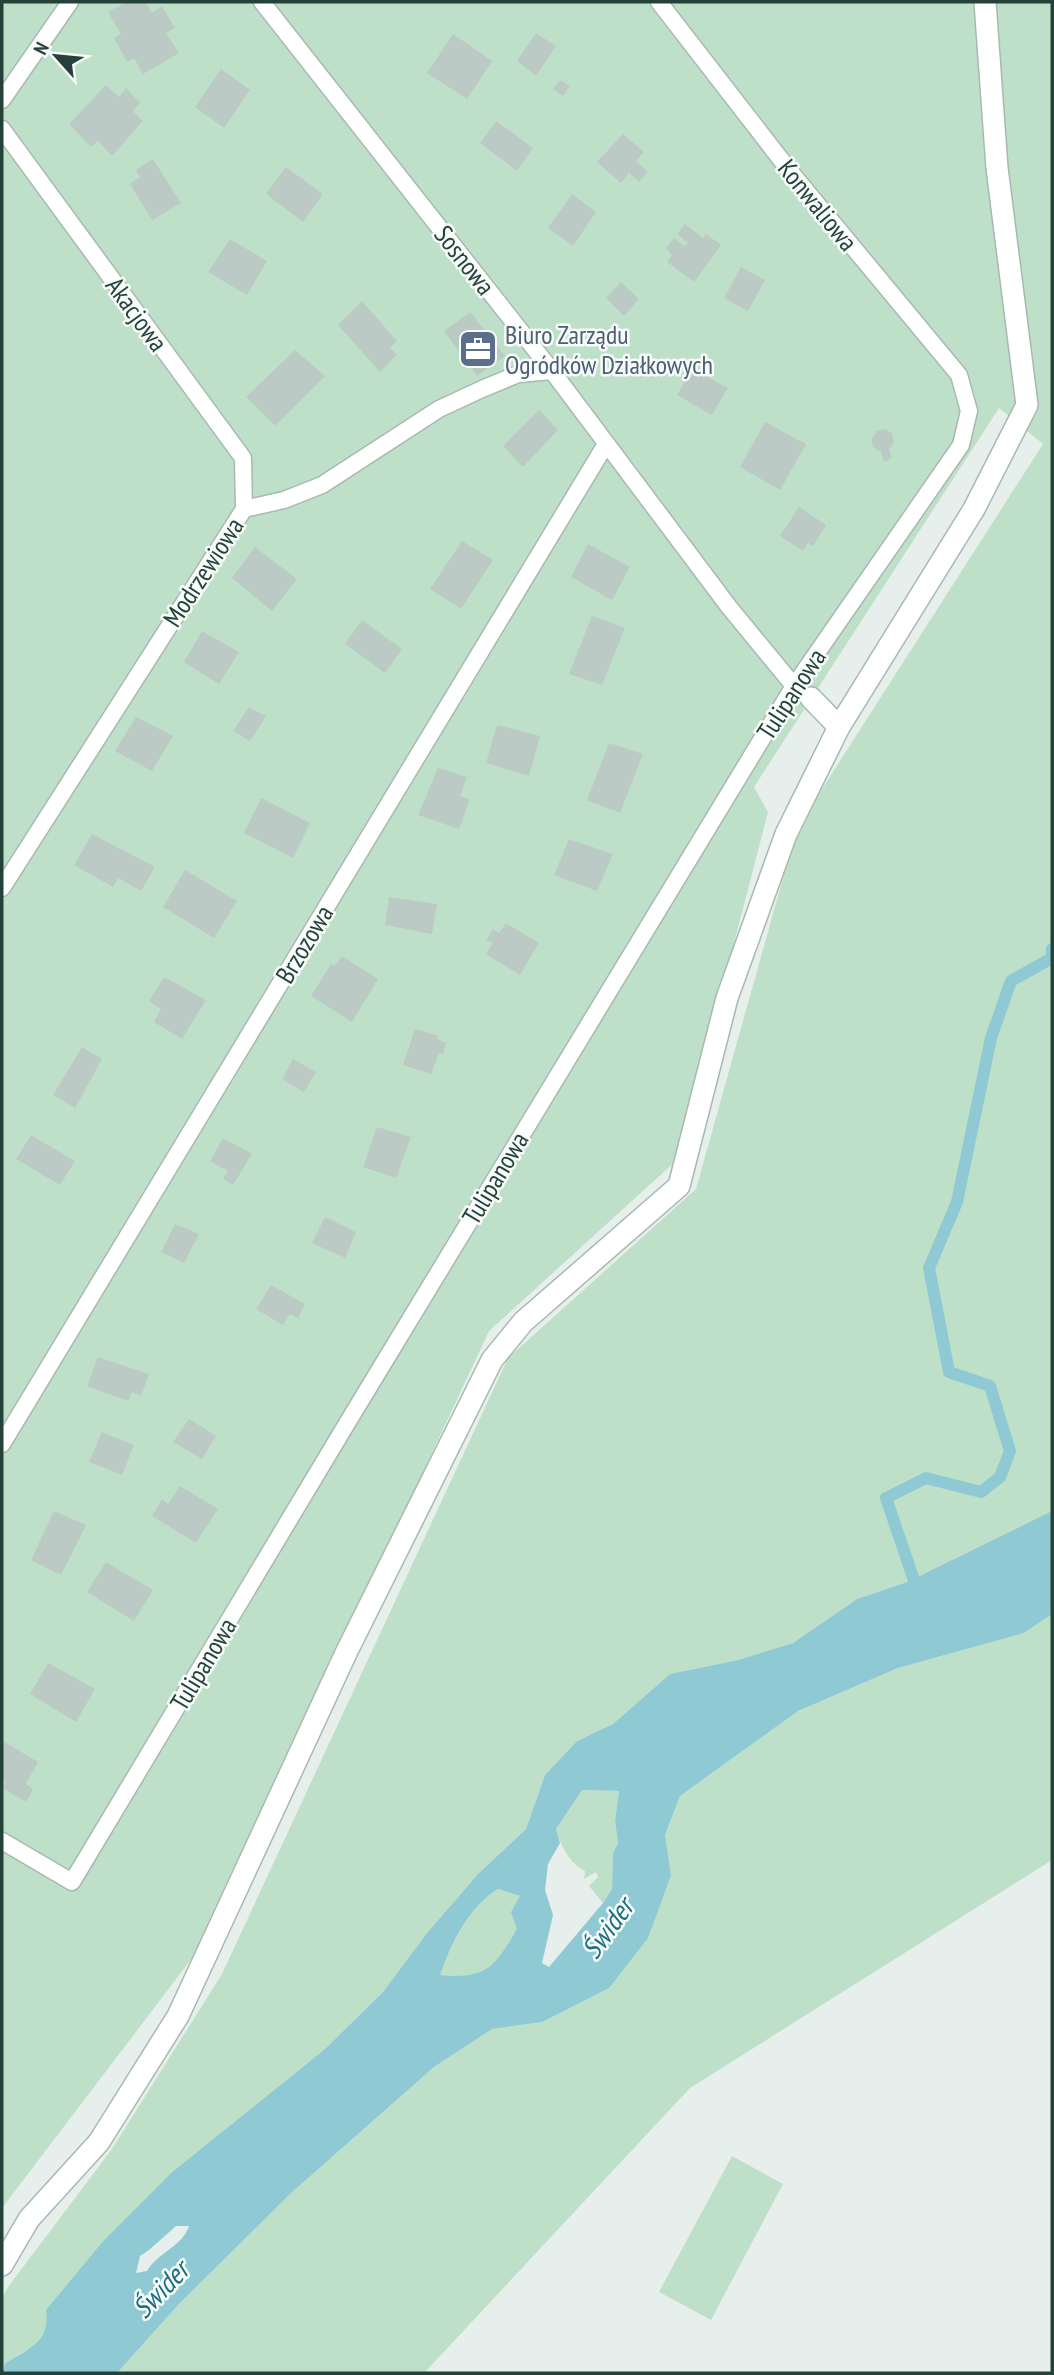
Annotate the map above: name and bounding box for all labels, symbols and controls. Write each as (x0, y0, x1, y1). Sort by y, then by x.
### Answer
north arrow (21, 21, 91, 91)
text: N (28, 38, 54, 58)
street label: Konwaliowa (771, 152, 865, 258)
street label: Sosnowa (428, 219, 502, 301)
street label: Akacjowa (99, 270, 175, 358)
place label: Biuro Zarządu Ogródków Działkowych (505, 318, 713, 381)
office icon: Biuro Zarządu Ogródków Działkowych (457, 328, 499, 370)
street label: Modrzewiowa (156, 511, 250, 633)
street label: Tulipanowa (749, 642, 833, 746)
street label: Brzozowa (268, 899, 340, 989)
street label: Tulipanowa (455, 1126, 535, 1230)
street label: Tulipanowa (163, 1612, 243, 1716)
water label: Świder (573, 1887, 644, 1966)
water label: Świder (124, 2249, 199, 2326)

